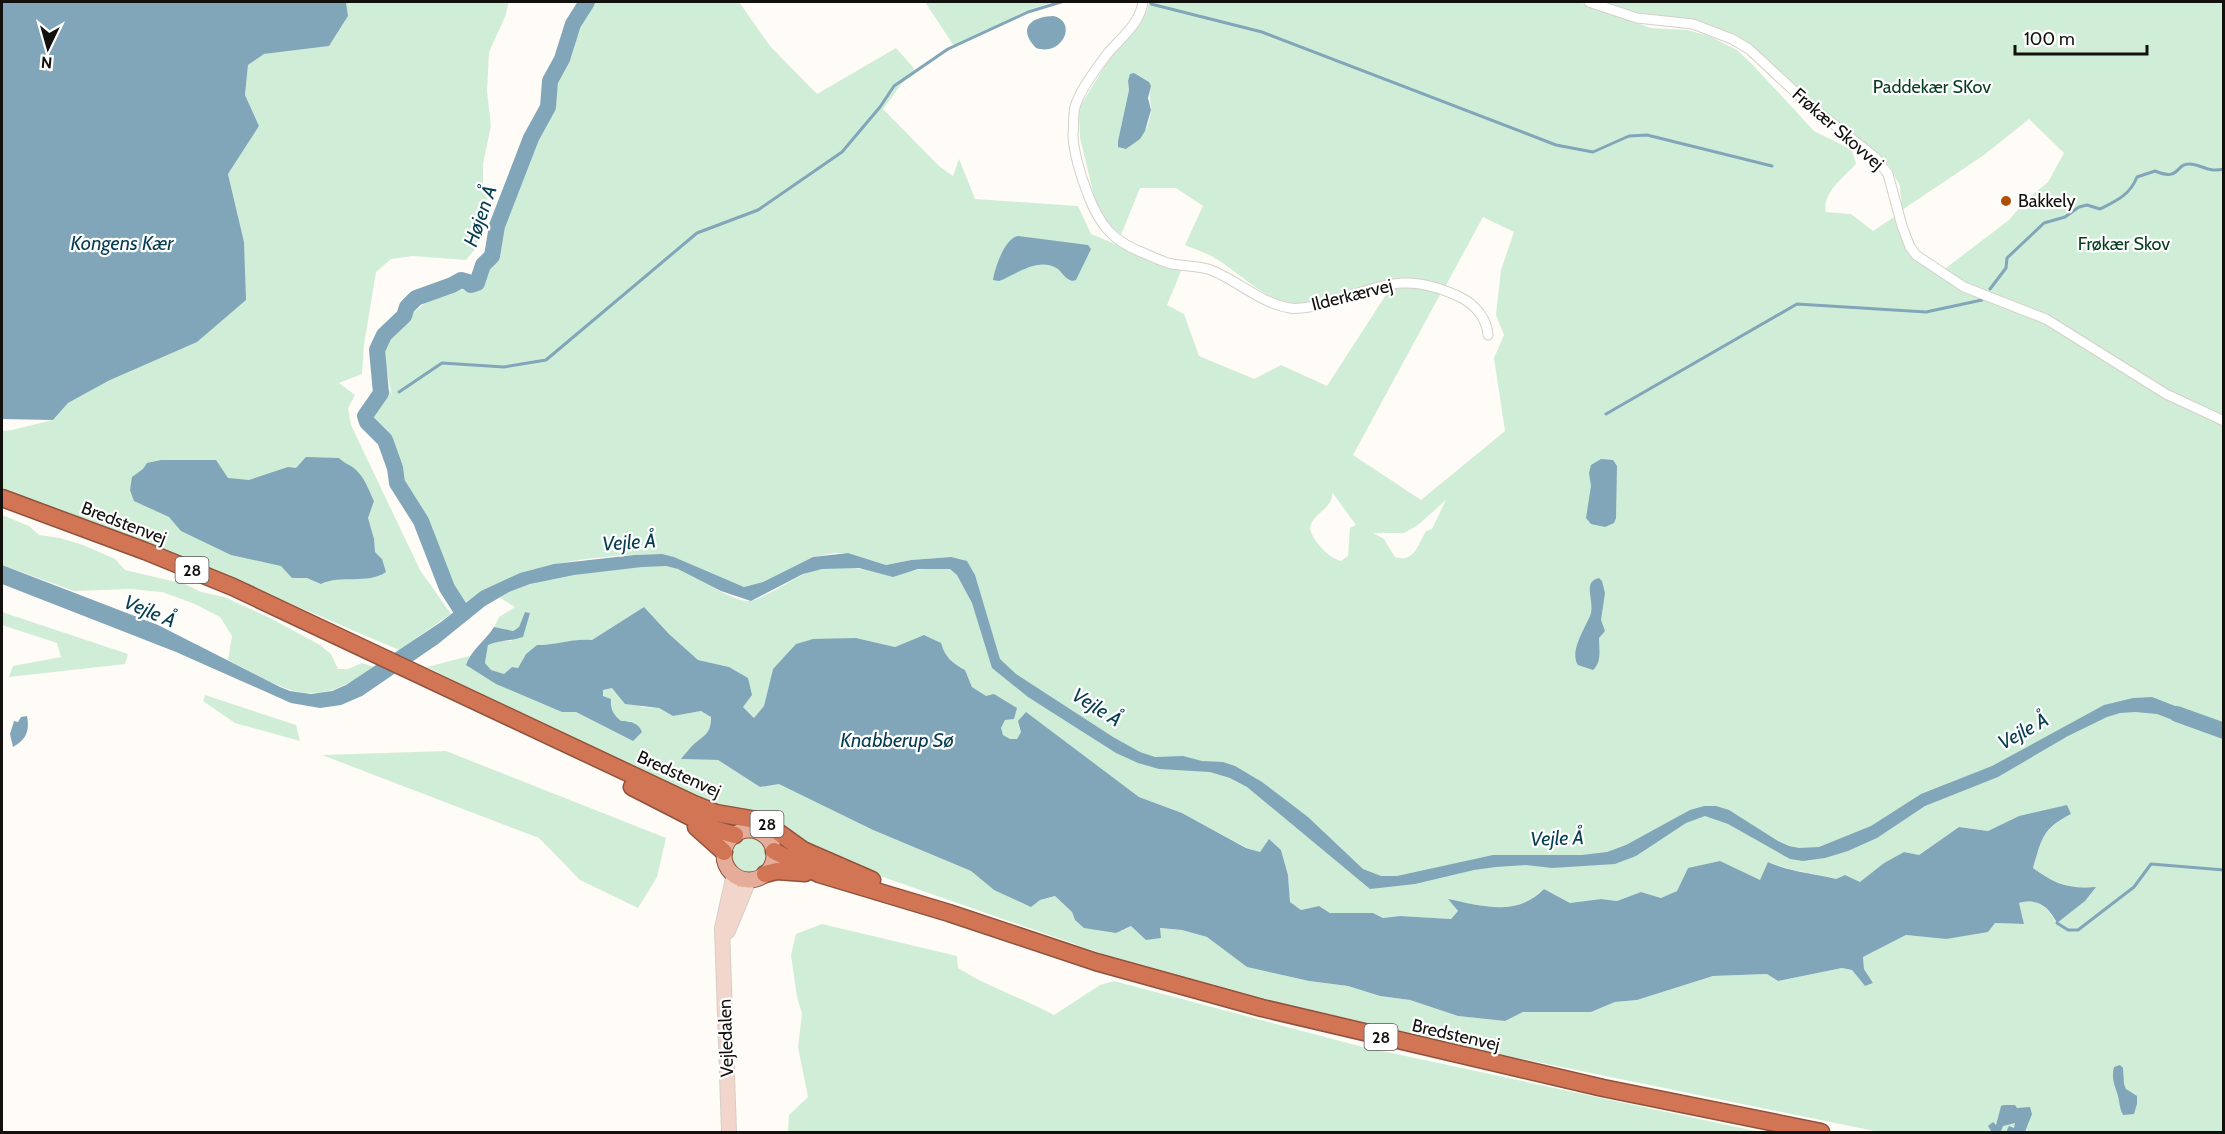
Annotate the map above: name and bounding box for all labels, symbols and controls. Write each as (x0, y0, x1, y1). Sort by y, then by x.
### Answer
north arrow (18, 18, 78, 78)
scale bar (2015, 18, 2147, 56)
text: 100 m (2024, 28, 2075, 50)
text: N (40, 52, 53, 72)
park label: Paddekær SKov (1873, 76, 1991, 98)
street label: Frøkær Skovvej (1788, 83, 1888, 175)
water label: Højen Å (457, 182, 502, 250)
place label: Bakkely (2018, 190, 2076, 212)
marker: Bakkely (1999, 194, 2013, 208)
water label: Kongens Kær (71, 231, 174, 255)
park label: Frøkær Skov (2078, 233, 2170, 255)
street label: Ilderkærvej (1309, 274, 1395, 316)
street label: Bredstenvej (78, 497, 170, 549)
water label: Vejle Å (601, 527, 657, 556)
road number: 28 (176, 557, 208, 583)
water label: Vejle Å (121, 589, 180, 633)
water label: Vejle Å (1068, 682, 1127, 731)
water label: Vejle Å (1993, 707, 2052, 754)
water label: Knabberup Sø (840, 728, 954, 752)
street label: Bredstenvej (634, 746, 724, 802)
road number: 28 (750, 811, 783, 837)
water label: Vejle Å (1530, 824, 1584, 851)
street label: Vejledalen (714, 998, 738, 1078)
street label: Bredstenvej (1410, 1014, 1502, 1056)
road number: 28 (1364, 1024, 1398, 1050)

